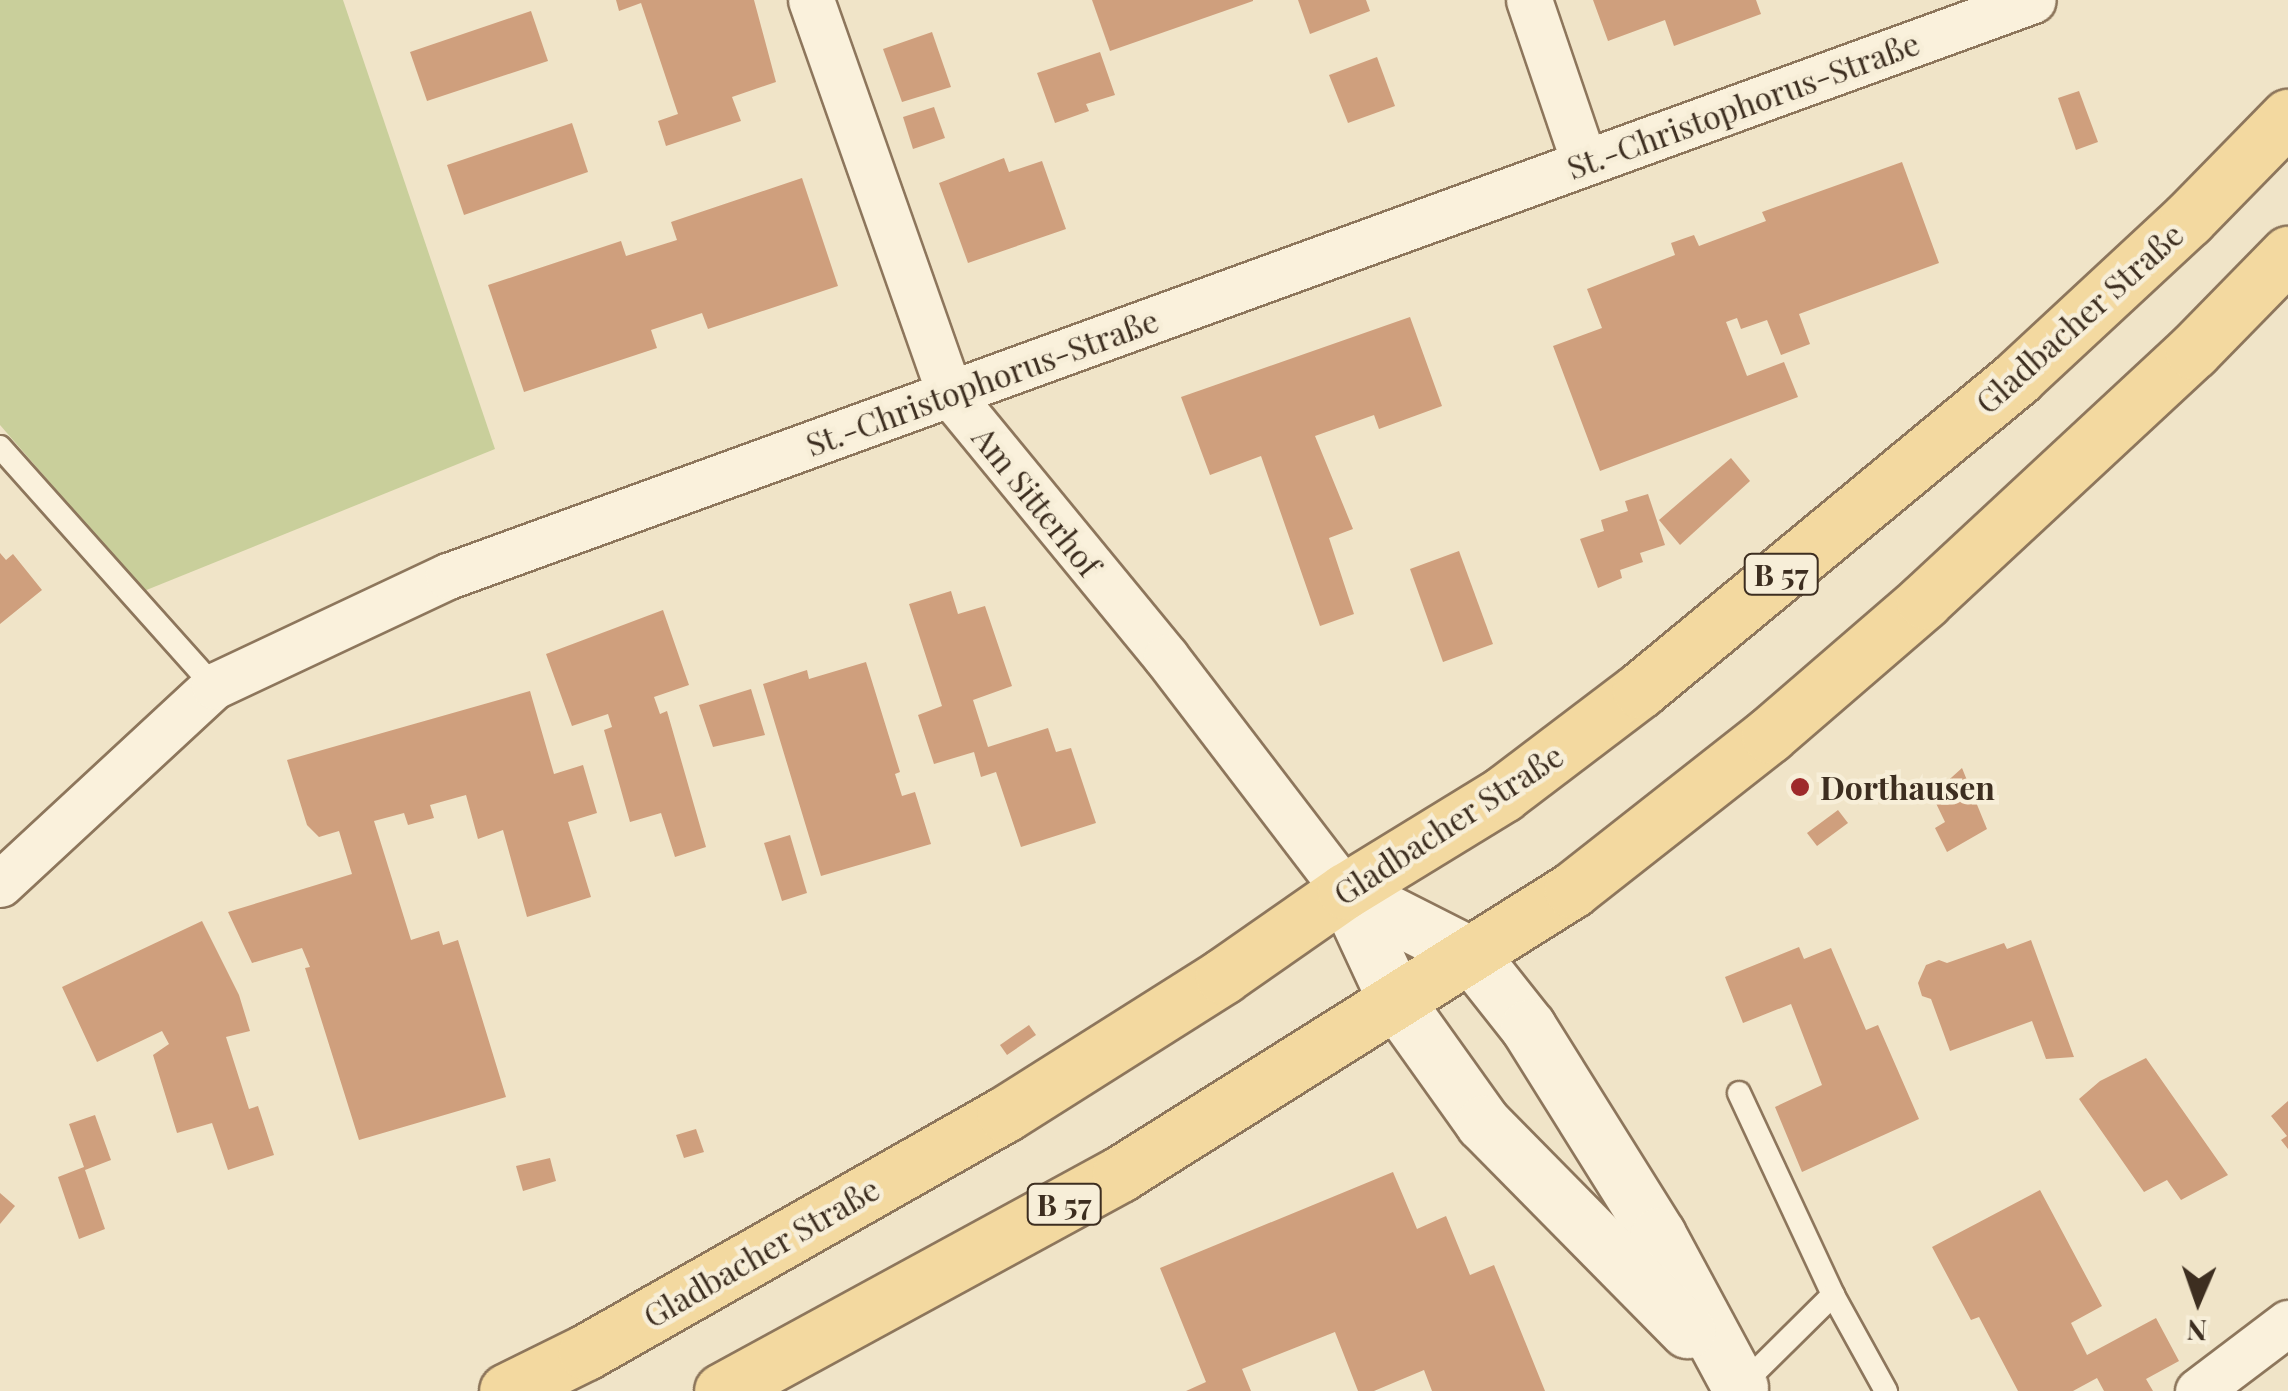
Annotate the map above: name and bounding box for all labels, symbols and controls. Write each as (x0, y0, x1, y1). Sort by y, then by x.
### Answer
street label: St.-Christophorus-Straße (1562, 23, 1924, 187)
street label: Gladbacher Straße (1967, 215, 2191, 421)
street label: St.-Christophorus-Straße (801, 300, 1163, 464)
street label: Am Sitterhof (965, 418, 1109, 584)
road number: B 57 (1744, 549, 1818, 599)
street label: Gladbacher Straße (1326, 735, 1570, 913)
place label: Dorthausen (1820, 768, 1995, 806)
marker: Dorthausen (1789, 776, 1811, 798)
street label: Gladbacher Straße (636, 1169, 886, 1335)
road number: B 57 (1026, 1179, 1102, 1229)
north arrow (2148, 1251, 2248, 1351)
text: N (2186, 1313, 2208, 1350)

